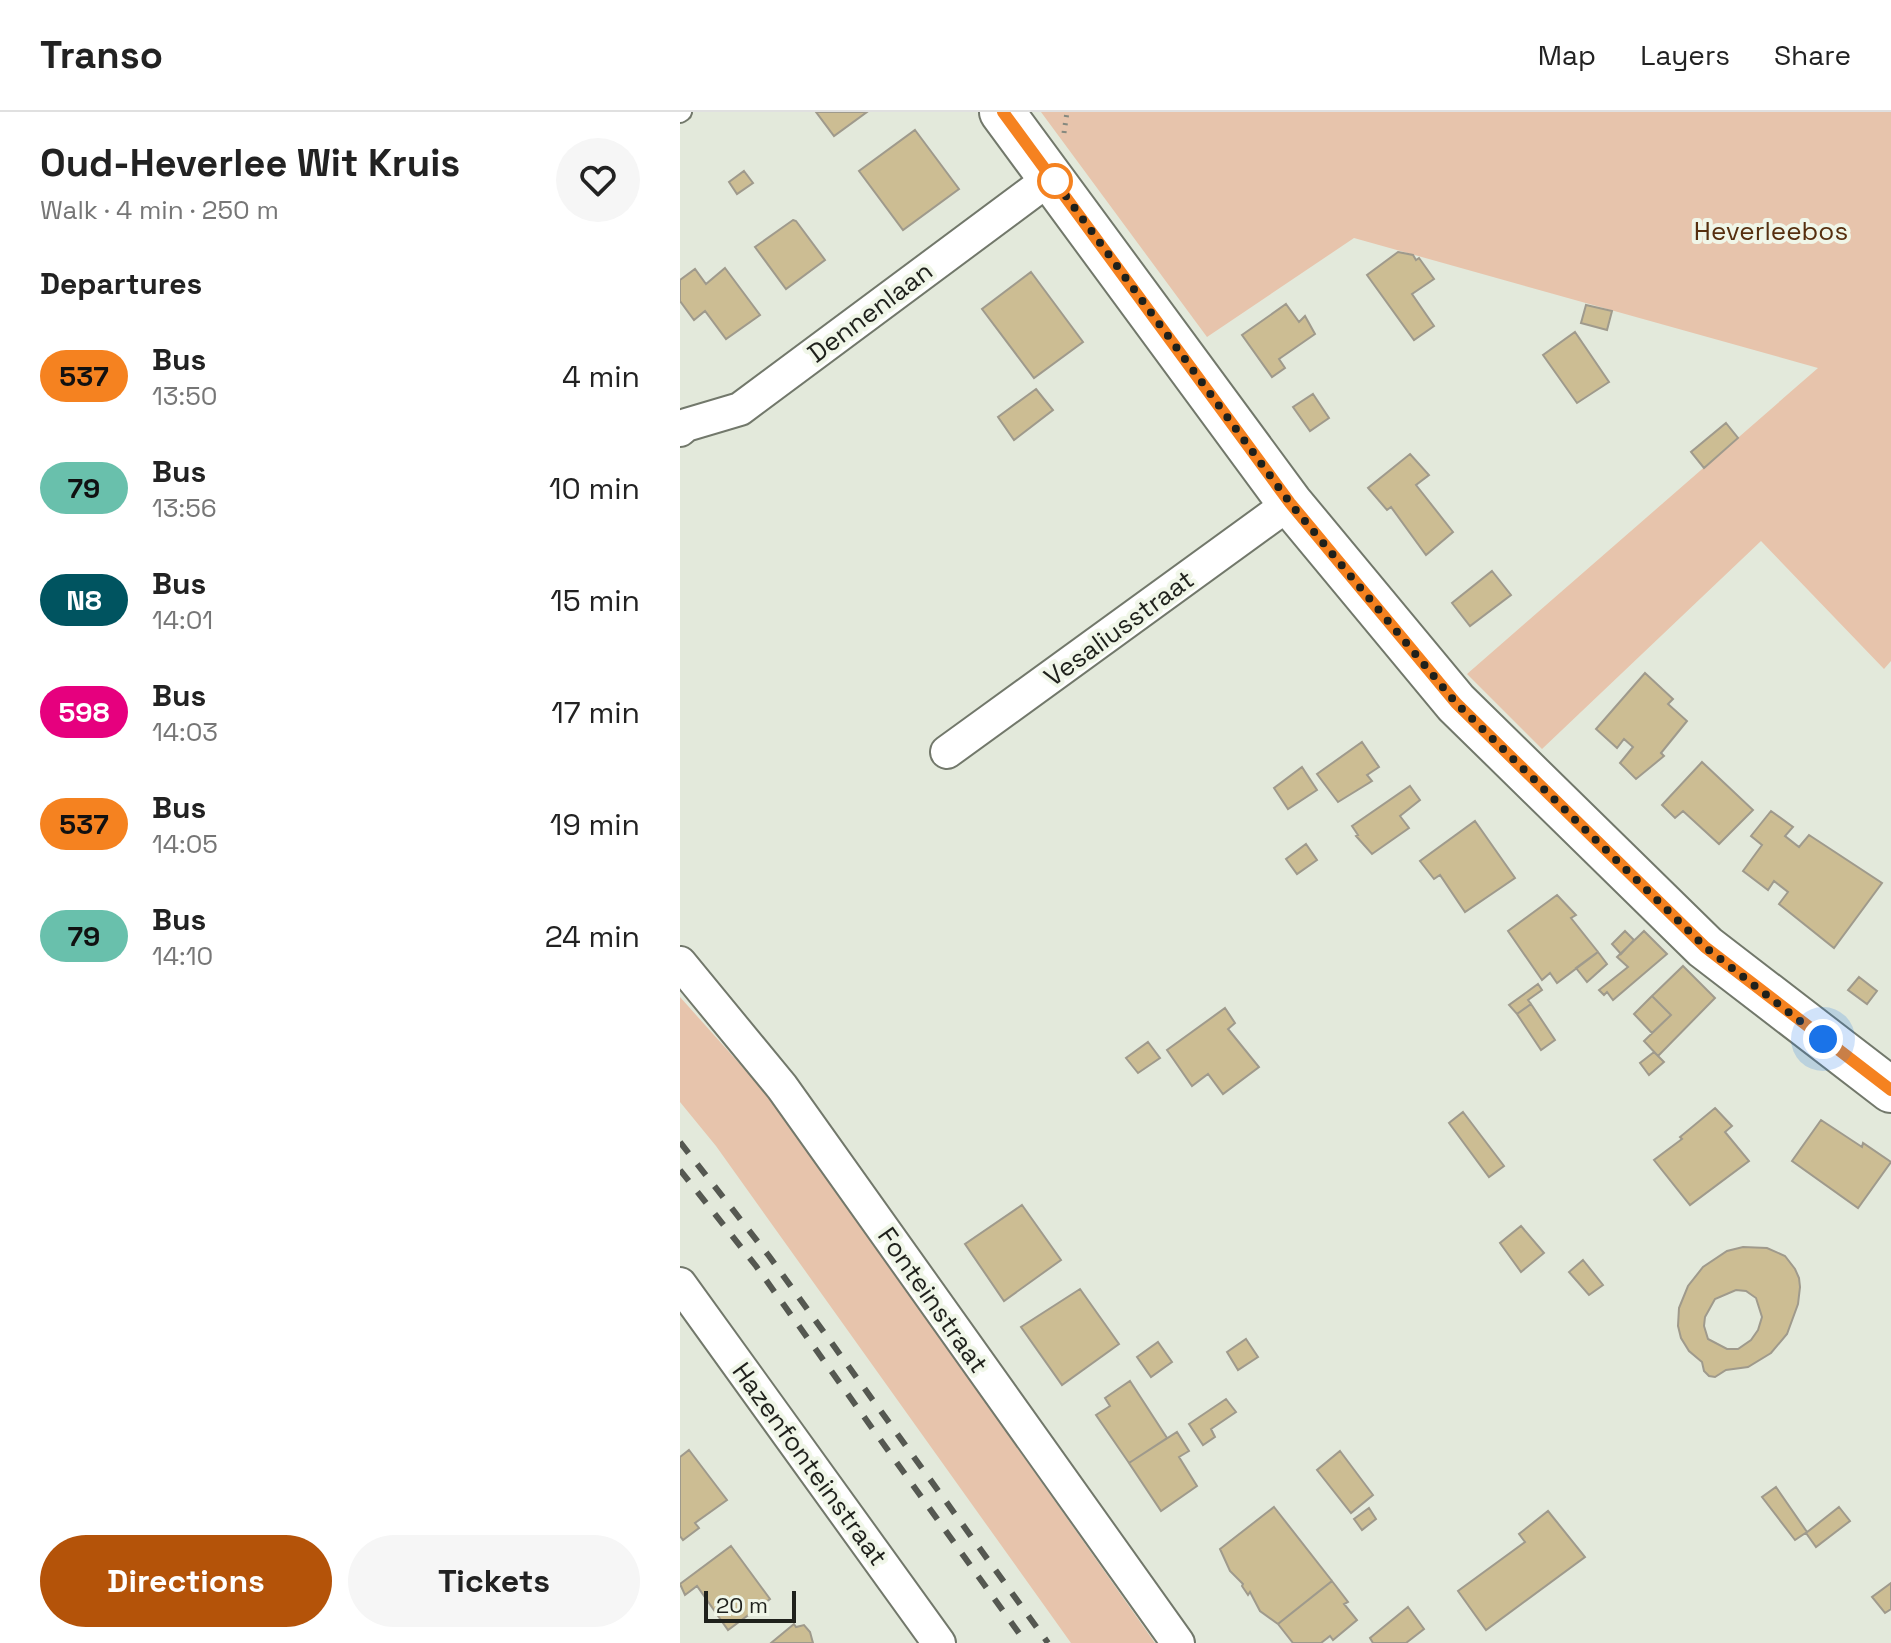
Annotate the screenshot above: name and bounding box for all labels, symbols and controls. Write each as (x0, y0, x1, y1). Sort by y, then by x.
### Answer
text: Transo (40, 31, 163, 79)
text: Map (1538, 37, 1596, 73)
text: Layers (1640, 37, 1730, 73)
text: Share (1774, 37, 1851, 73)
button: heart (556, 138, 640, 222)
text: Oud-Heverlee Wit Kruis (40, 139, 460, 187)
unlabelled marker (1038, 164, 1072, 198)
text: Walk · 4 min · 250 m (40, 193, 279, 227)
park label: Heverleebos (1694, 214, 1848, 248)
street label: Dennenlaan (801, 254, 939, 370)
text: Departures (40, 264, 202, 303)
text: Bus (152, 340, 206, 379)
text: 4 min (562, 357, 640, 396)
text: 537 (59, 358, 109, 394)
text: 13:50 (152, 379, 217, 413)
text: Bus (152, 452, 206, 491)
text: 10 min (549, 469, 640, 508)
text: 79 (68, 470, 100, 506)
text: 13:56 (152, 491, 217, 525)
street label: Vesaliusstraat (1037, 562, 1201, 694)
text: Bus (152, 564, 206, 603)
text: 15 min (550, 581, 640, 620)
text: N8 (66, 582, 102, 618)
text: 14:01 (152, 603, 213, 637)
text: Bus (152, 676, 206, 715)
text: 17 min (551, 693, 640, 732)
text: 598 (59, 694, 109, 730)
text: 14:03 (152, 715, 218, 749)
text: Bus (152, 788, 206, 827)
text: 19 min (550, 805, 640, 844)
text: 537 (59, 806, 109, 842)
text: 14:05 (152, 827, 218, 861)
text: Bus (152, 900, 206, 939)
text: 24 min (545, 917, 640, 956)
text: 79 (68, 918, 100, 954)
text: 14:10 (152, 939, 213, 973)
your location (1803, 1019, 1843, 1059)
street label: Fonteinstraat (870, 1220, 996, 1380)
street label: Hazenfonteinstraat (725, 1356, 895, 1572)
button: Directions (40, 1535, 332, 1627)
button: Tickets (348, 1535, 640, 1627)
scale bar (704, 1587, 796, 1623)
text: 20 m (716, 1591, 768, 1619)

